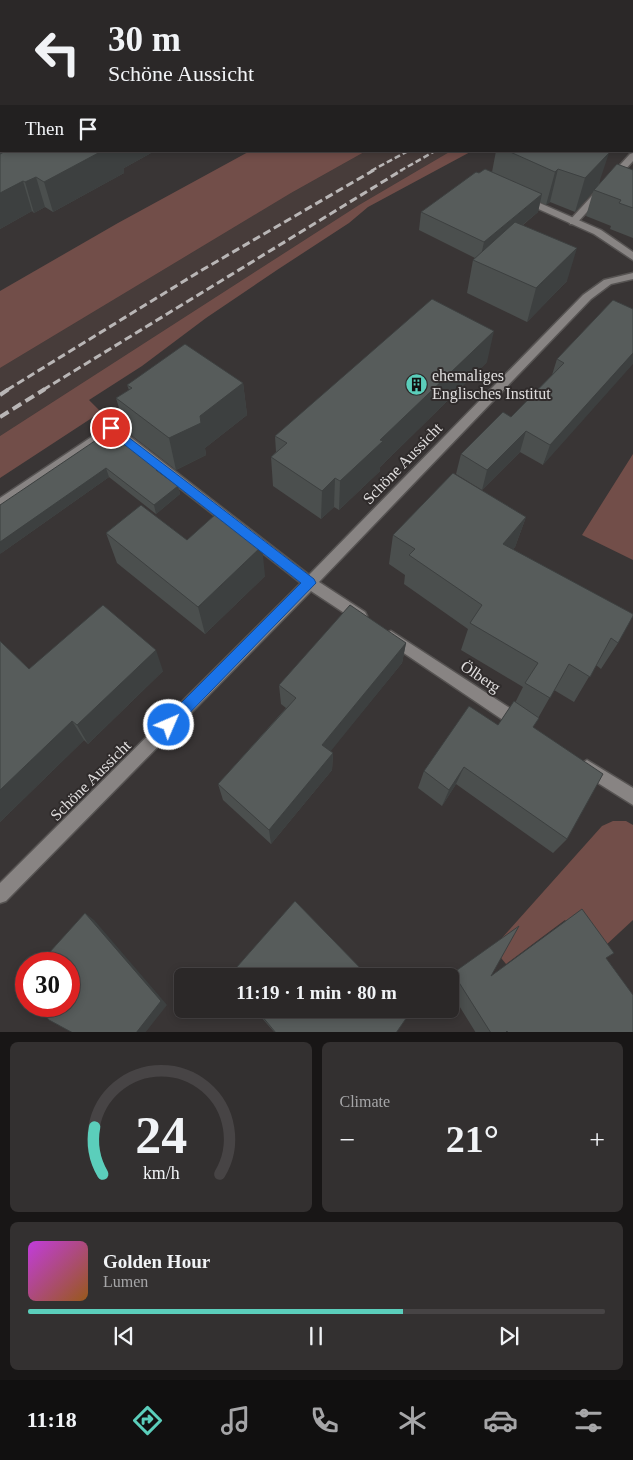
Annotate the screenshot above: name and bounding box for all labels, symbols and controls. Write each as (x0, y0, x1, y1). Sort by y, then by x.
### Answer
icon: left (25, 20, 90, 85)
text: 30 m (108, 20, 181, 59)
text: Schöne Aussicht (108, 61, 254, 86)
icon: arrive (74, 115, 102, 143)
text: Then (25, 118, 64, 139)
place label: ehemaliges Englisches Institut (432, 367, 551, 403)
building icon: ehemaliges Englisches Institut (404, 372, 428, 396)
pin (90, 407, 132, 449)
icon: arrive (97, 414, 125, 442)
street label: Schöne Aussicht (359, 419, 446, 507)
street label: Ölberg (457, 657, 504, 697)
position arrow (142, 698, 194, 750)
street label: Schöne Aussicht (47, 736, 134, 824)
speed limit sign: 30 (15, 952, 80, 1017)
text: 11:19 · 1 min · 80 m (236, 982, 397, 1003)
text: Climate (340, 1093, 390, 1110)
text: 24 (135, 1107, 187, 1164)
text: 21° (446, 1118, 499, 1160)
text: − (340, 1124, 355, 1155)
text: + (589, 1124, 605, 1155)
text: km/h (142, 1163, 179, 1183)
text: Golden Hour (103, 1251, 210, 1272)
text: Lumen (103, 1273, 148, 1290)
icon: previous (110, 1322, 138, 1350)
icon: pause (302, 1322, 330, 1350)
icon: next (495, 1322, 523, 1350)
icon: directions (130, 1403, 165, 1438)
icon: music (218, 1403, 253, 1438)
icon: phone (307, 1403, 342, 1438)
icon: climate (395, 1403, 430, 1438)
icon: car (483, 1403, 518, 1438)
icon: filters (571, 1403, 606, 1438)
text: 11:18 (27, 1407, 77, 1432)

